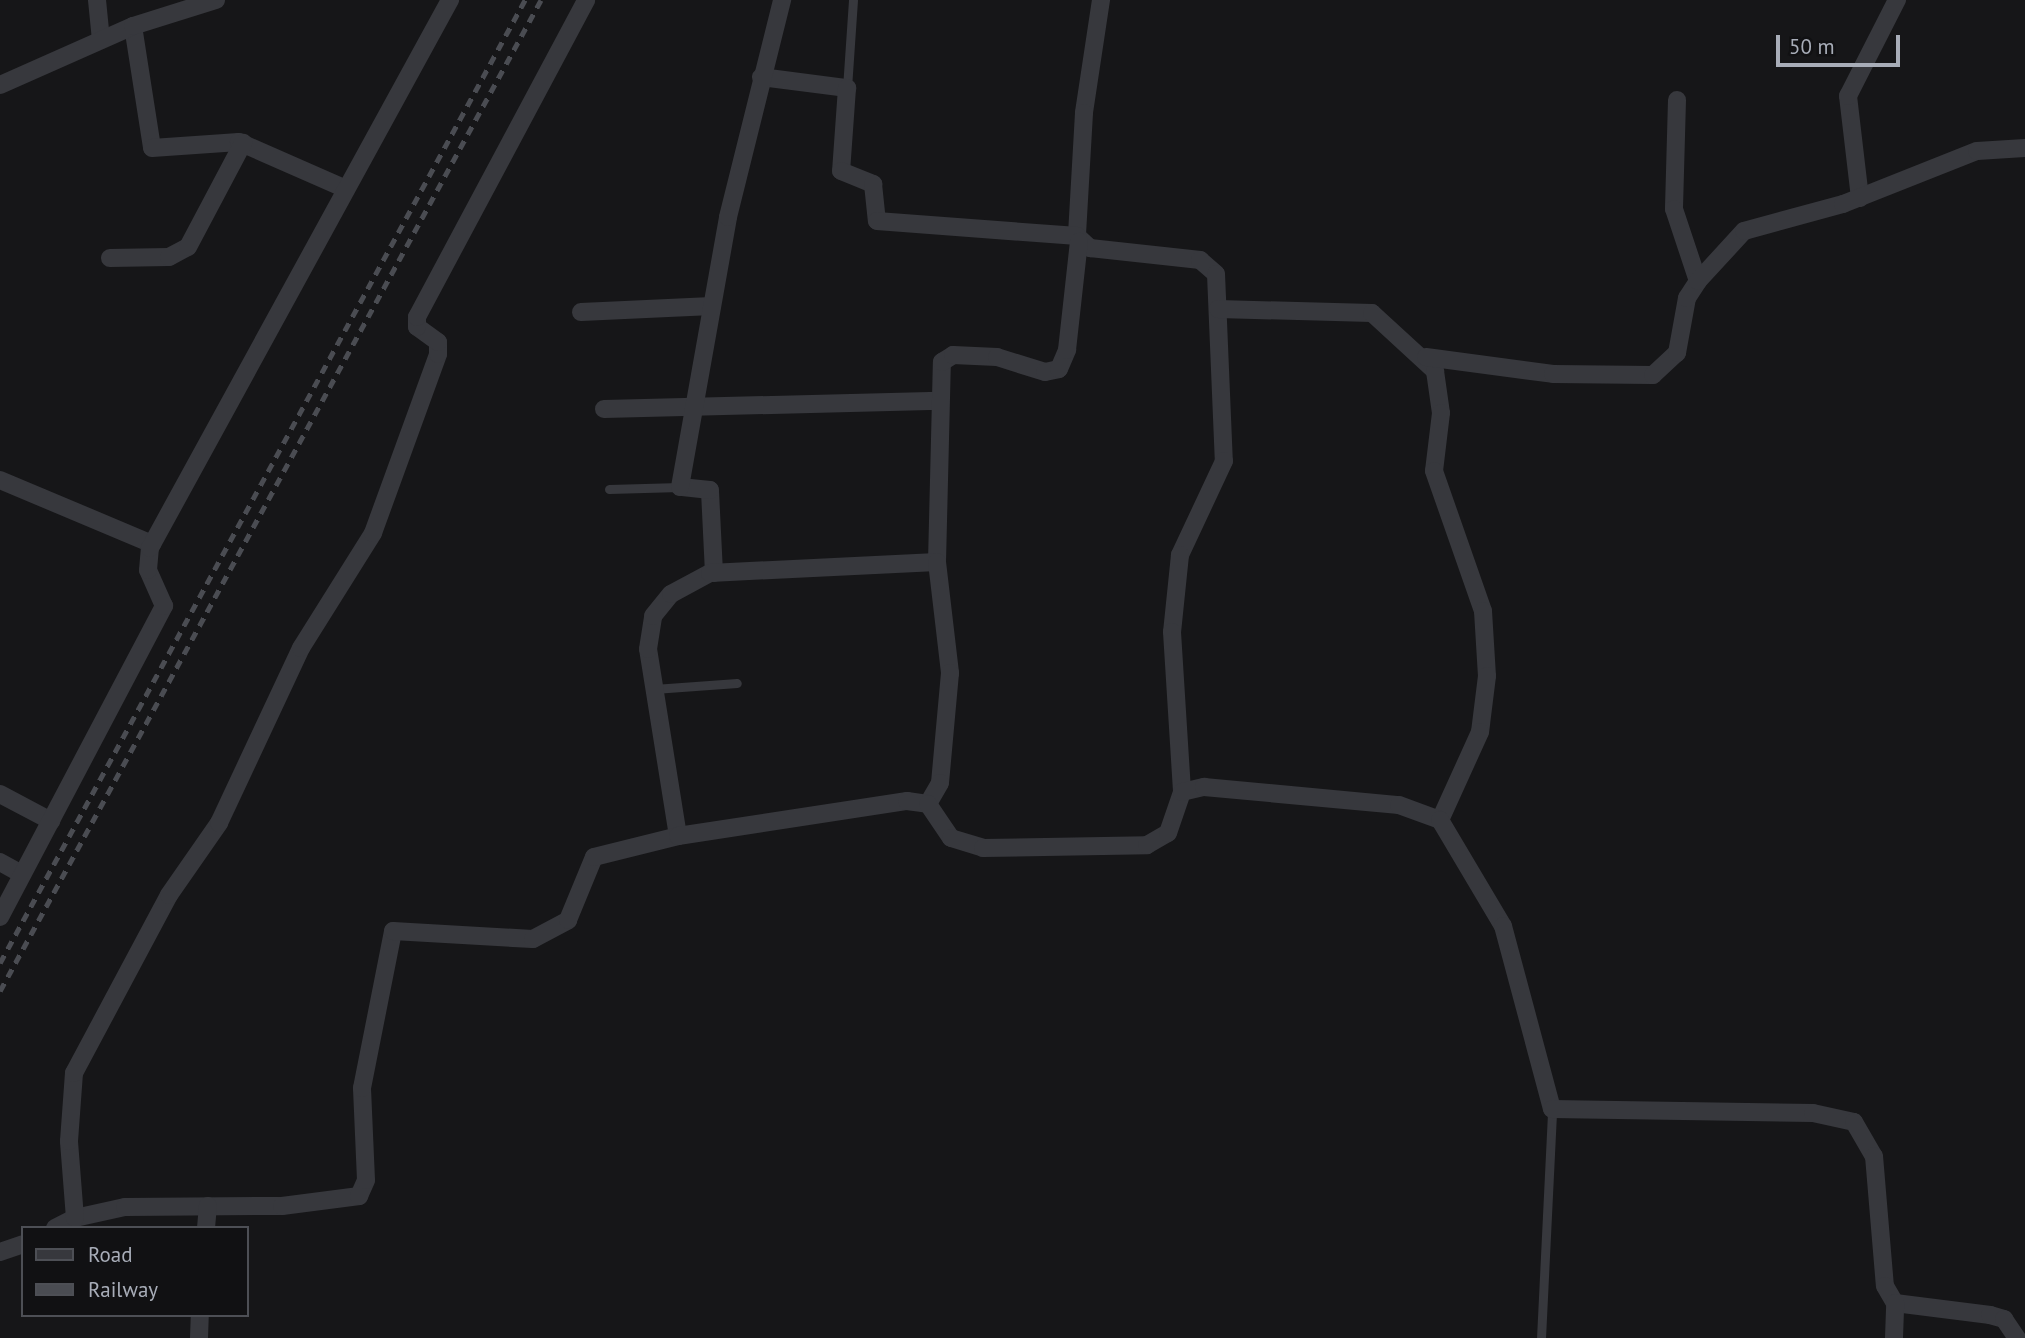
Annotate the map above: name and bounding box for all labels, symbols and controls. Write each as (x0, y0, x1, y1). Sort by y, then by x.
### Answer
scale bar (1780, 21, 1904, 65)
text: 50 m (1789, 33, 1835, 60)
legend (21, 1226, 248, 1317)
text: Road (88, 1241, 132, 1268)
text: Railway (88, 1276, 158, 1303)

